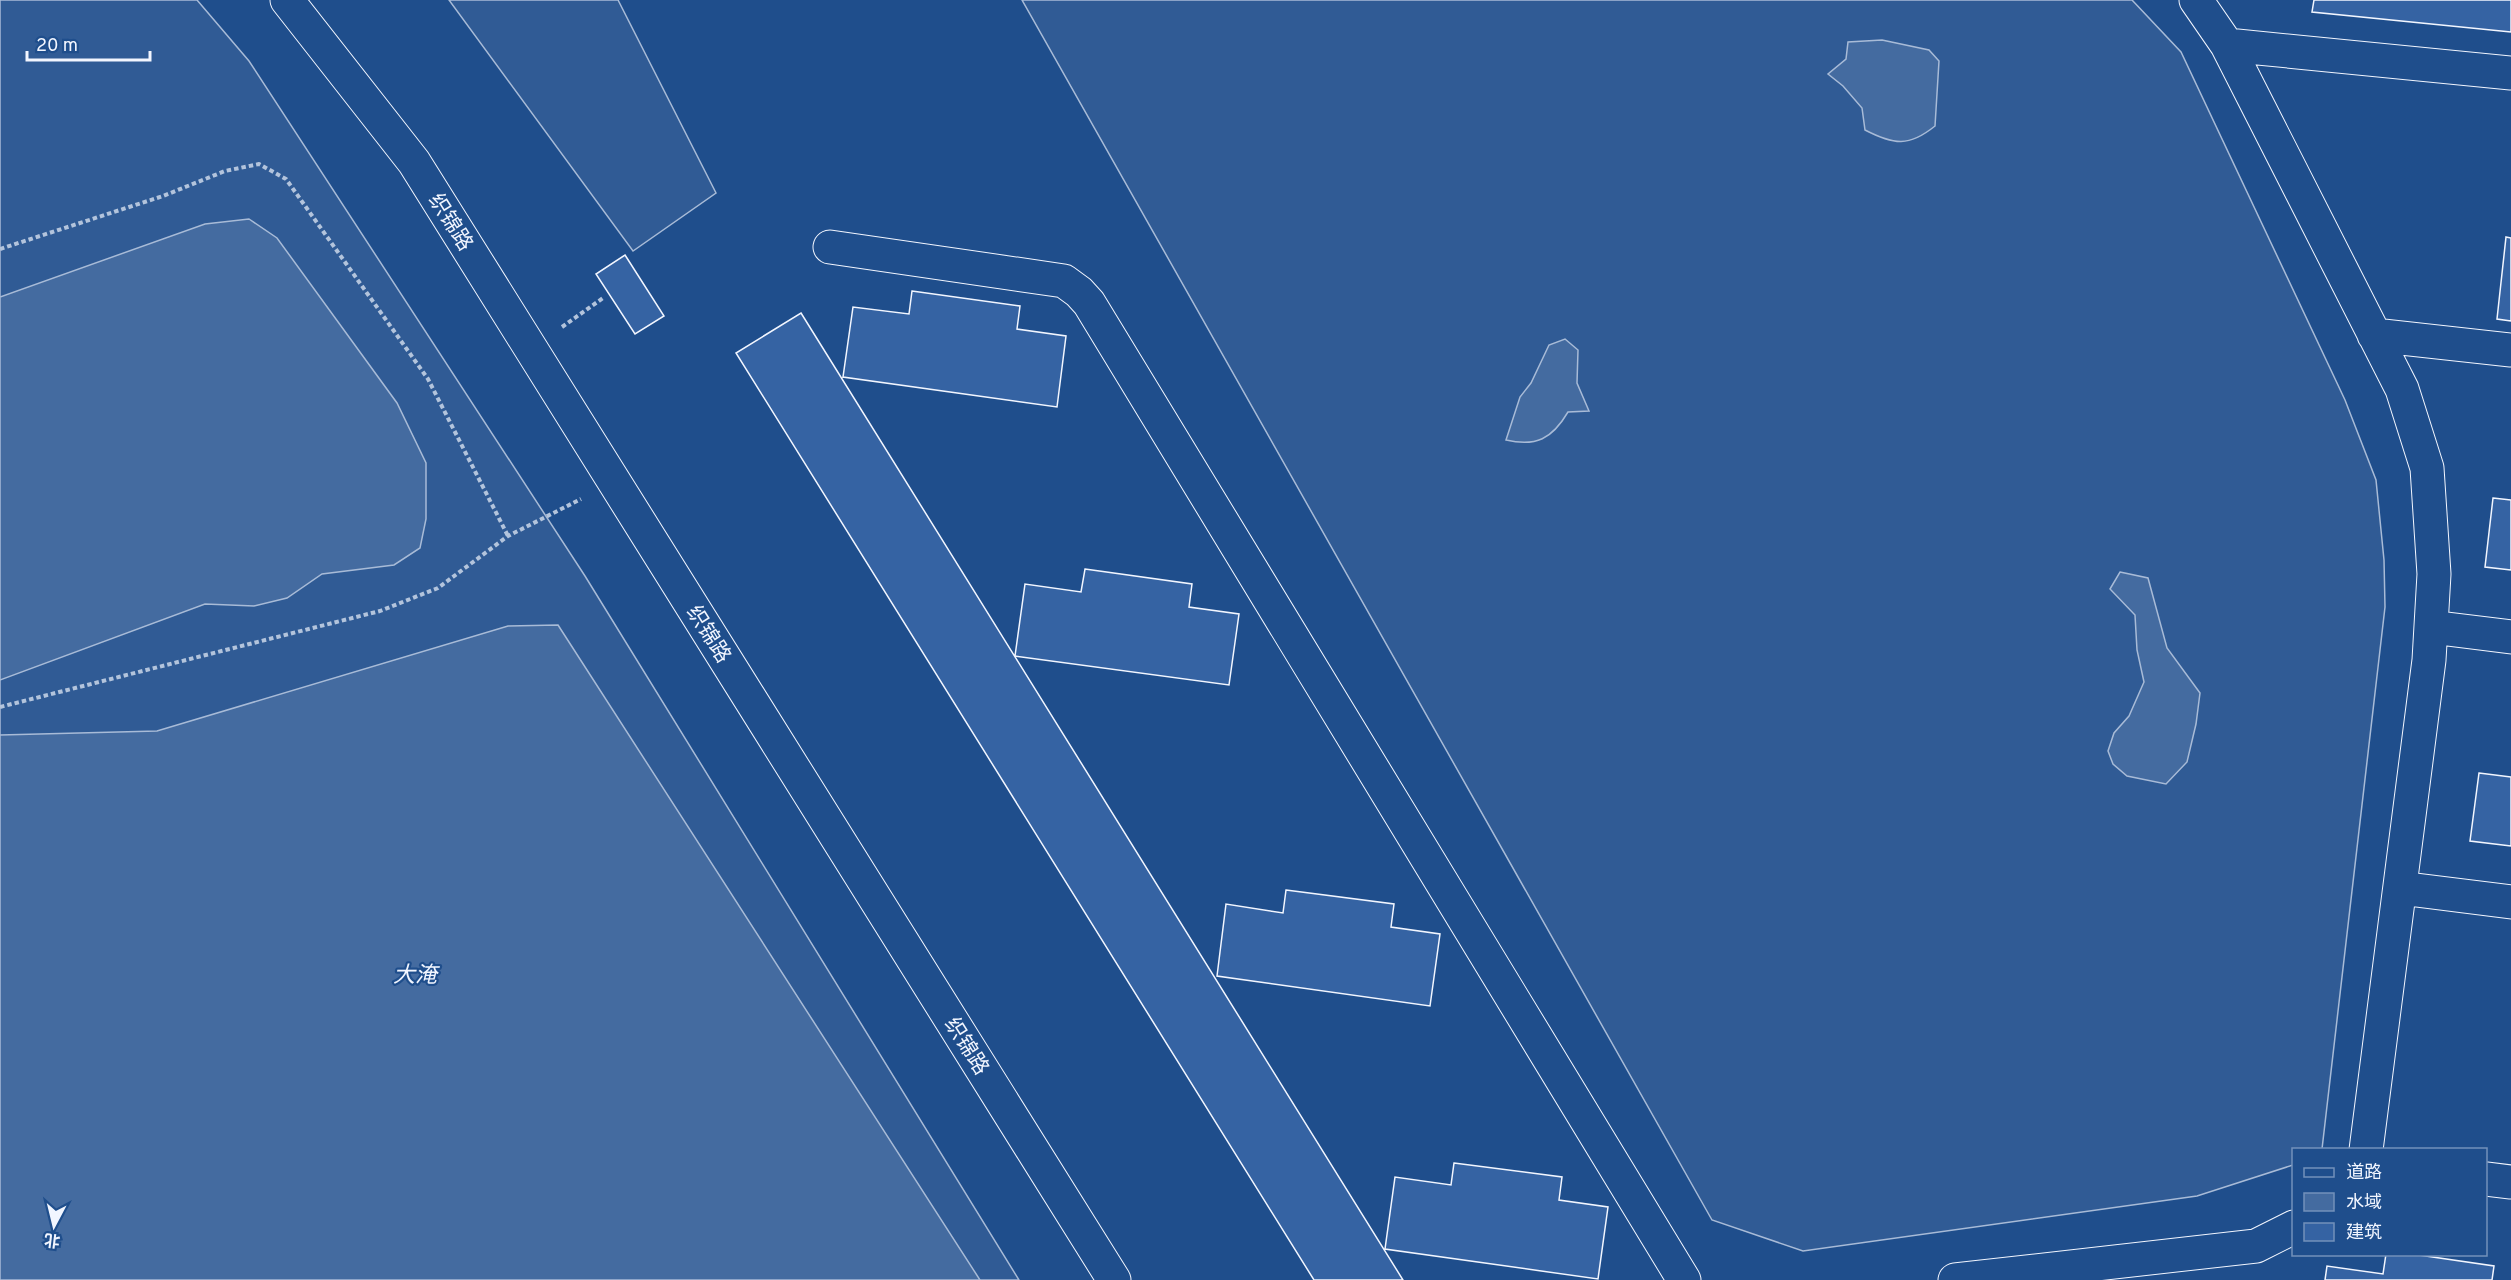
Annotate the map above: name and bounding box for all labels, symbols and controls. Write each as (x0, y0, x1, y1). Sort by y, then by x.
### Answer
scale bar (27, 24, 150, 62)
text: 20 m (36, 35, 78, 58)
street label: 织锦路 (422, 189, 478, 257)
street label: 织锦路 (680, 601, 736, 669)
water label: 大淹 (393, 963, 440, 990)
street label: 织锦路 (938, 1013, 994, 1081)
legend (2292, 1148, 2487, 1256)
text: 道路 (2346, 1162, 2382, 1185)
text: 水域 (2346, 1192, 2382, 1215)
north arrow (24, 1196, 84, 1256)
text: 建筑 (2346, 1222, 2382, 1245)
text: 北 (43, 1228, 62, 1250)

